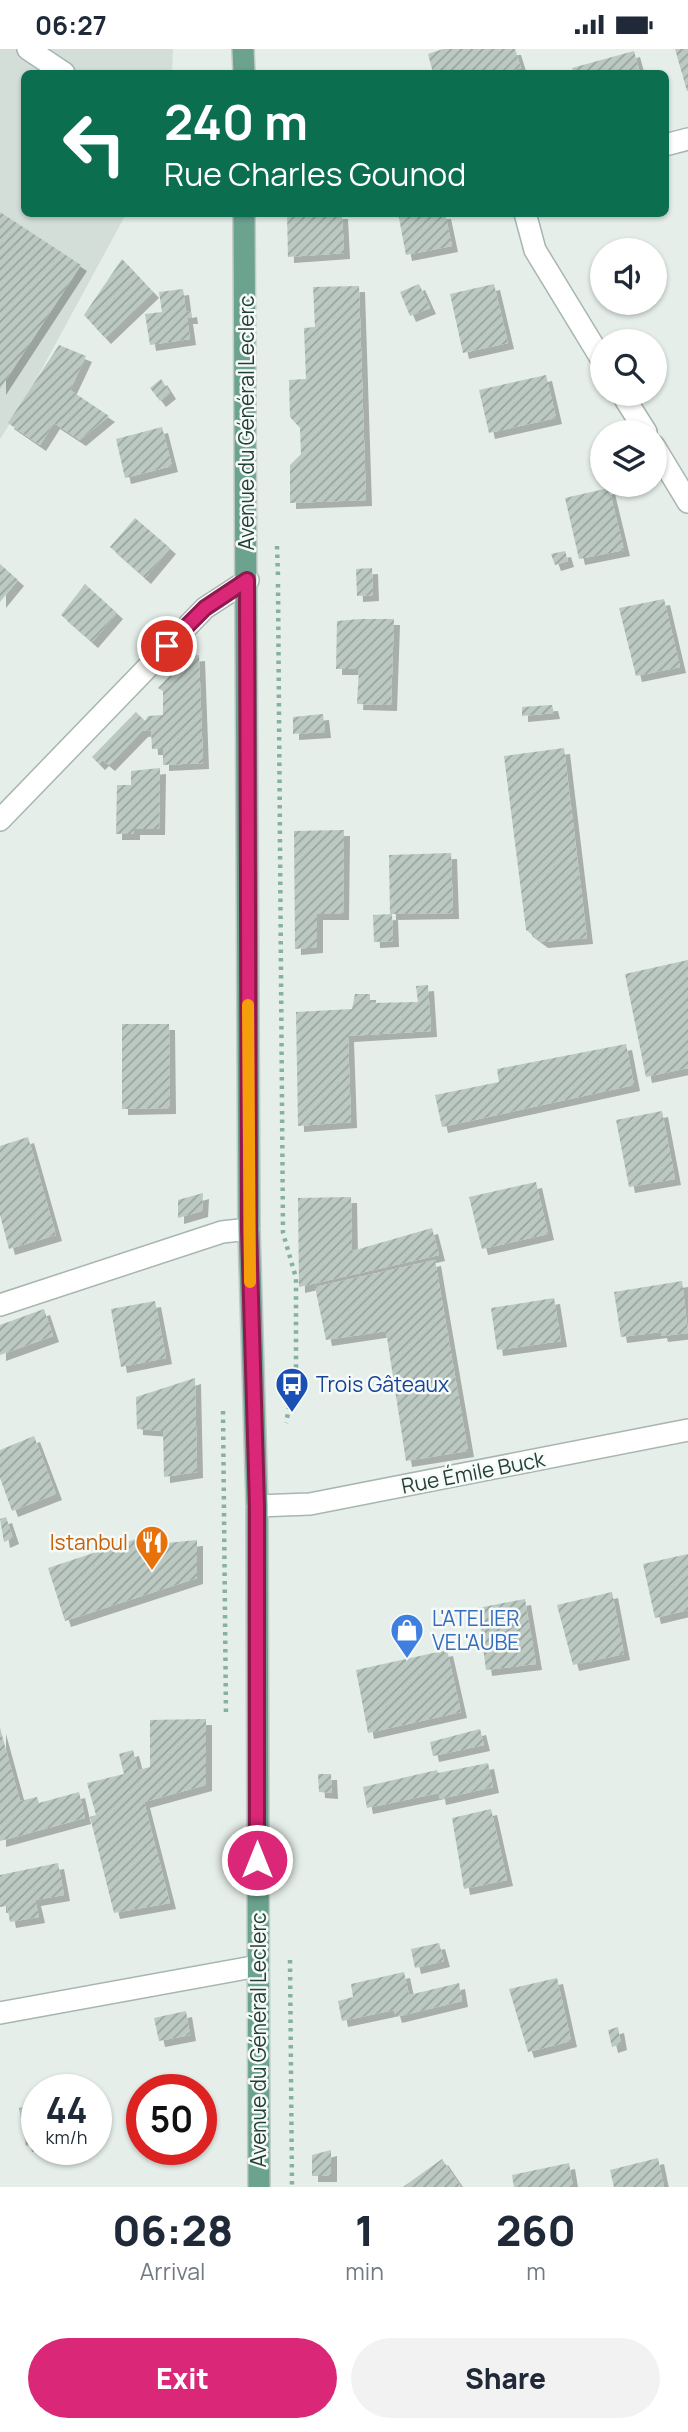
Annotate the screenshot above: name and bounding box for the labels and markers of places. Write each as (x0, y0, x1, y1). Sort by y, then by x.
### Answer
pin (137, 616, 197, 676)
bus stop icon: Trois Gâteaux (273, 1365, 311, 1414)
place label: Trois Gâteaux (316, 1370, 449, 1398)
restaurant icon: Istanbul (133, 1523, 171, 1572)
place label: Istanbul (50, 1528, 128, 1556)
place label: L'ATELIER VEL'AUBE (432, 1604, 520, 1656)
shop icon: L'ATELIER VEL'AUBE (388, 1611, 426, 1660)

